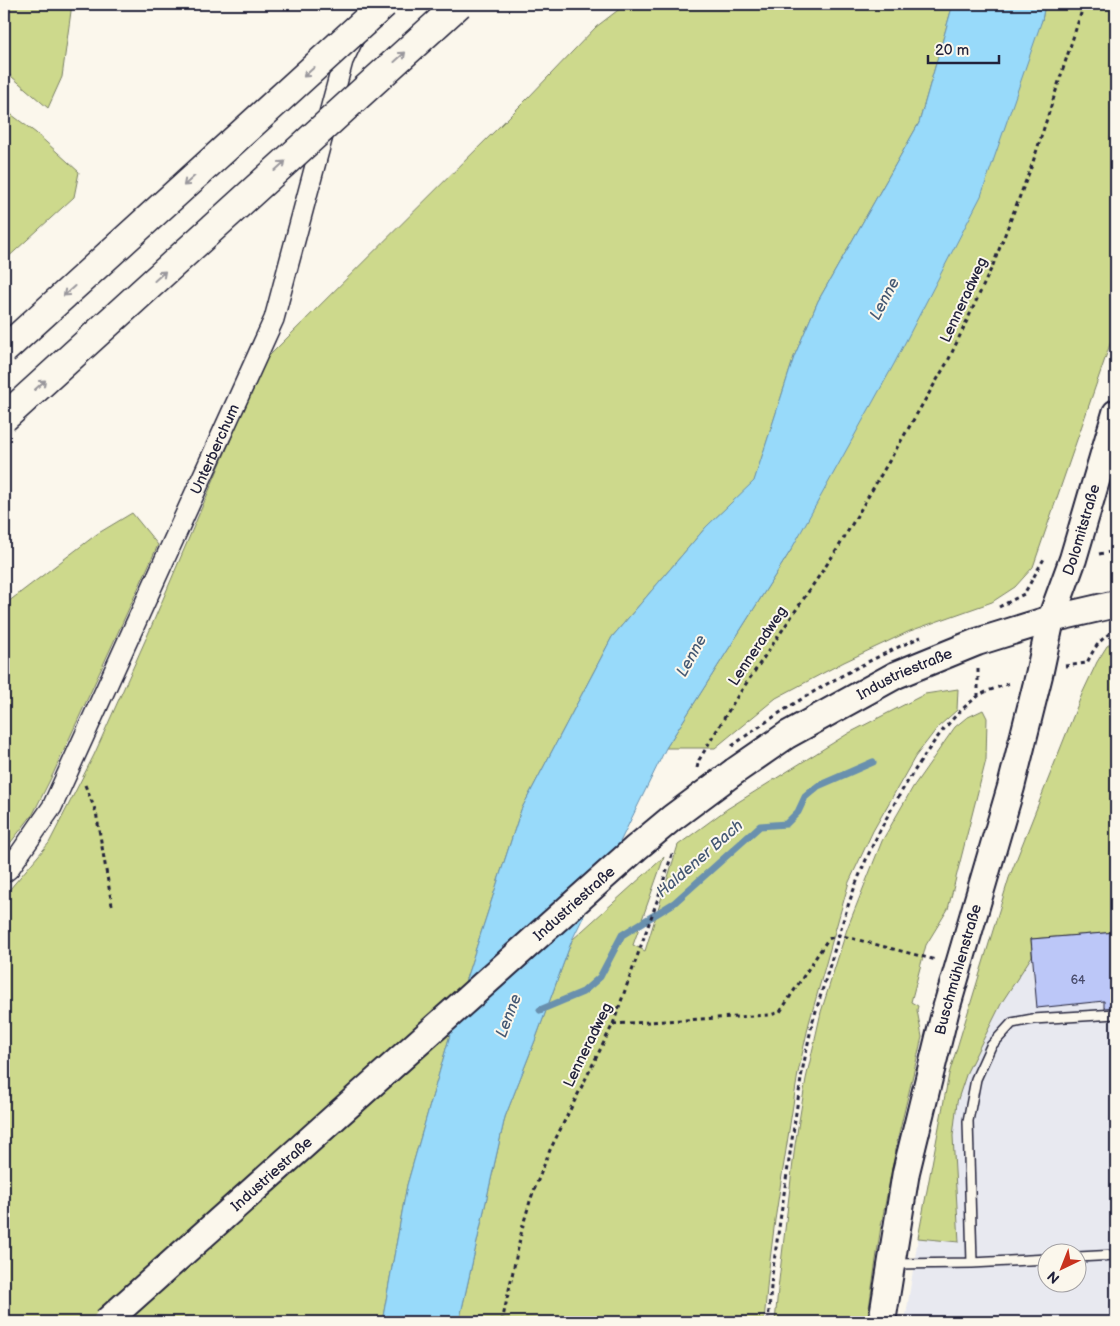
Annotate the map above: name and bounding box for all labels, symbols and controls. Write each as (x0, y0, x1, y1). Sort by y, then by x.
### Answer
scale bar (928, 32, 999, 64)
text: 20 m (935, 41, 969, 60)
one-way arrow (394, 51, 407, 63)
one-way arrow (303, 66, 316, 78)
one-way arrow (274, 161, 287, 172)
one-way arrow (183, 175, 196, 187)
street label: Lenneradweg (936, 254, 992, 346)
one-way arrow (153, 270, 166, 282)
water label: Lenne (866, 275, 904, 323)
one-way arrow (62, 285, 75, 297)
one-way arrow (33, 379, 46, 391)
street label: Unterberchum (186, 401, 244, 497)
street label: Dolomitstraße (1058, 482, 1104, 578)
street label: Lenneradweg (724, 603, 792, 689)
water label: Lenne (673, 632, 711, 680)
street label: Industriestraße (854, 644, 955, 704)
water label: Haldener Bach (653, 816, 747, 902)
street label: Industriestraße (529, 862, 619, 945)
street label: Buschmühlenstraße (931, 902, 986, 1037)
house number: 64 (1071, 973, 1086, 988)
water label: Lenne (492, 992, 526, 1040)
street label: Lenneradweg (559, 999, 617, 1091)
street label: Industriestraße (227, 1133, 316, 1215)
north arrow (1038, 1244, 1088, 1294)
text: N (1044, 1267, 1063, 1287)

